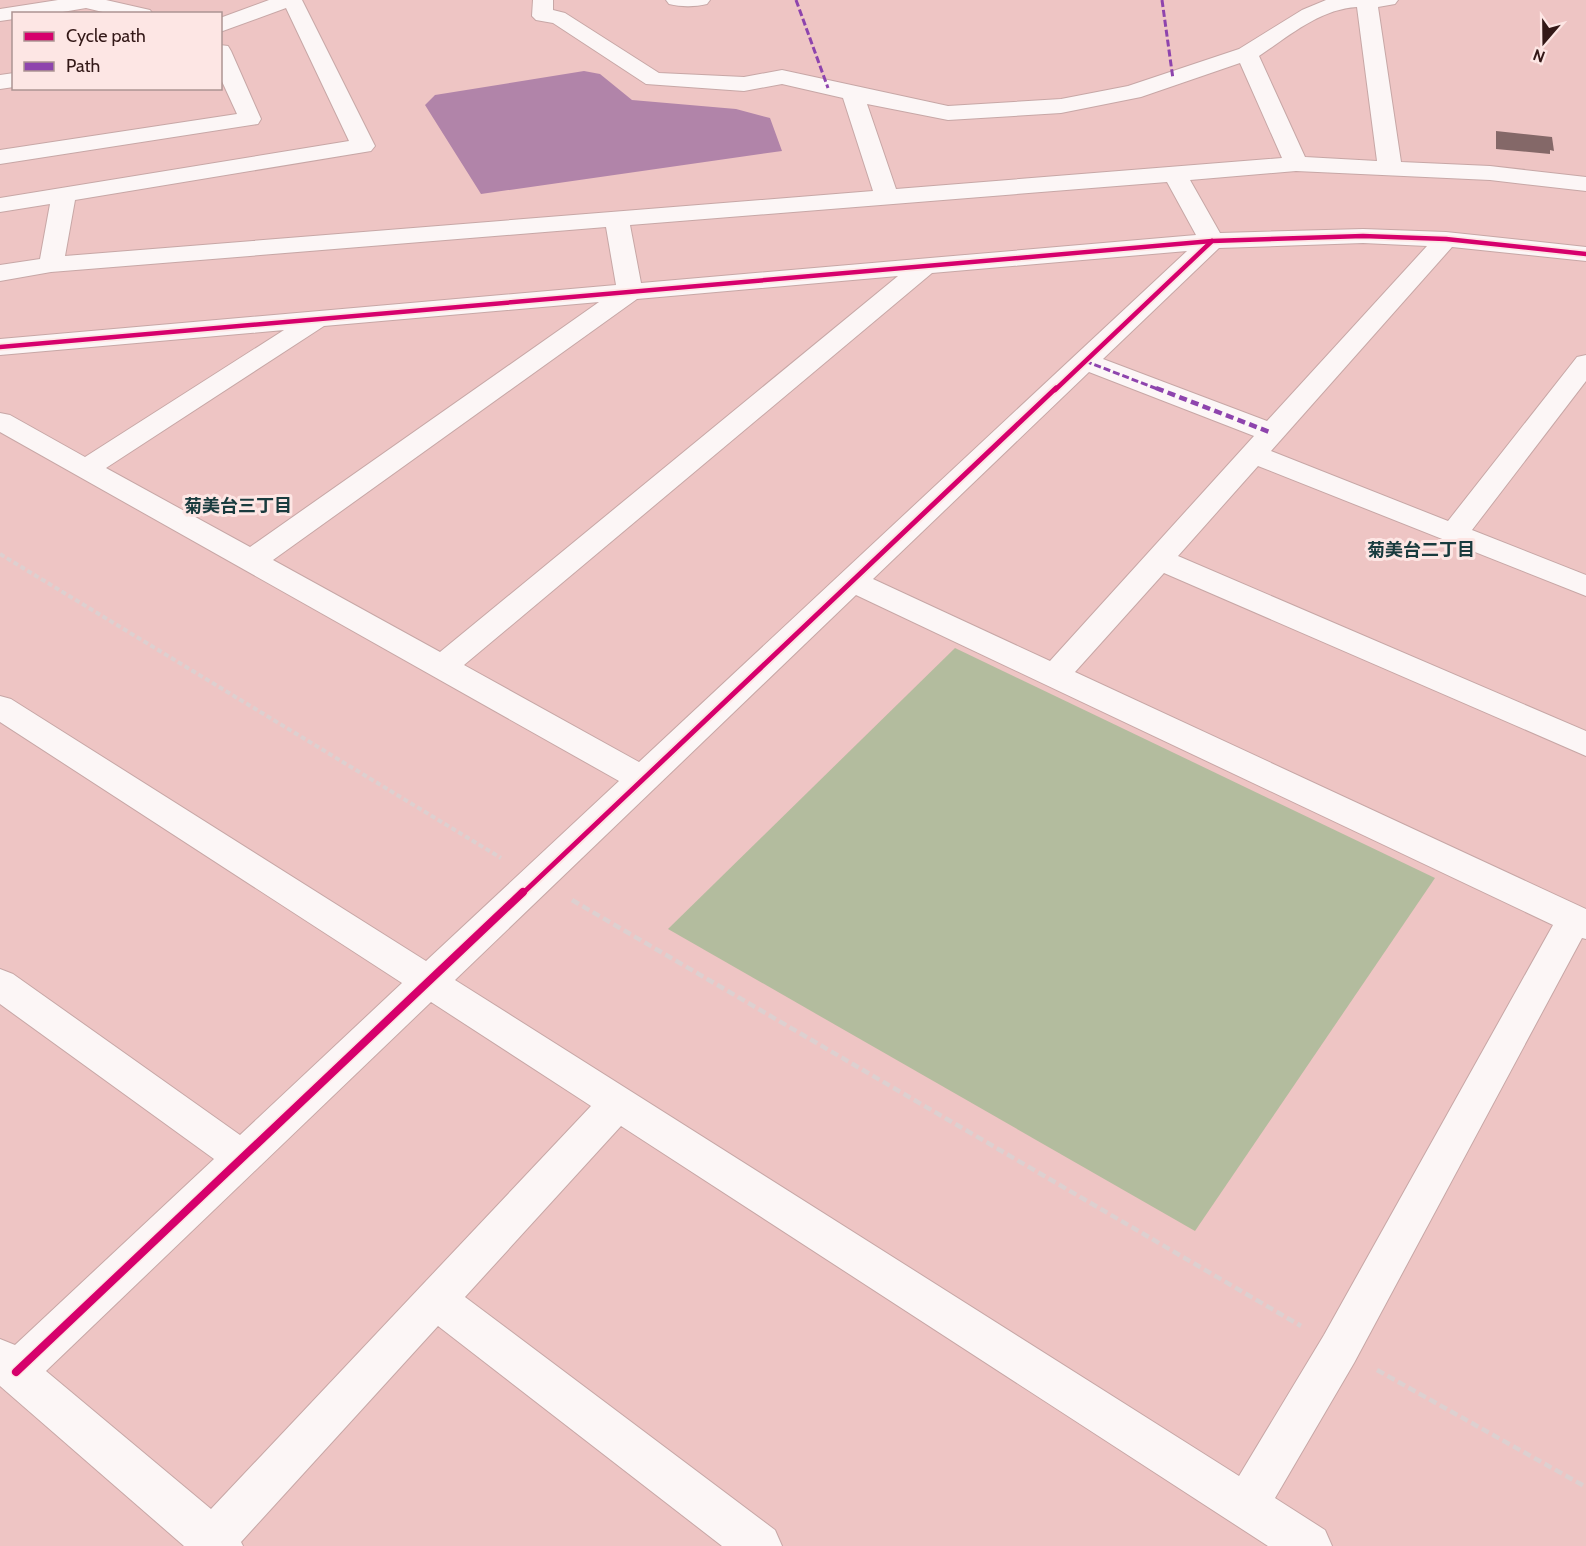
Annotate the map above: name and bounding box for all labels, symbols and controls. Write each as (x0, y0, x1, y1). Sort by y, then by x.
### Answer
legend (12, 12, 222, 90)
north arrow (1514, 12, 1574, 72)
text: Cycle path (66, 25, 146, 47)
text: N (1530, 45, 1548, 66)
text: Path (66, 55, 100, 77)
district label: 菊美台三丁目 (184, 495, 292, 517)
district label: 菊美台二丁目 (1367, 539, 1475, 561)

